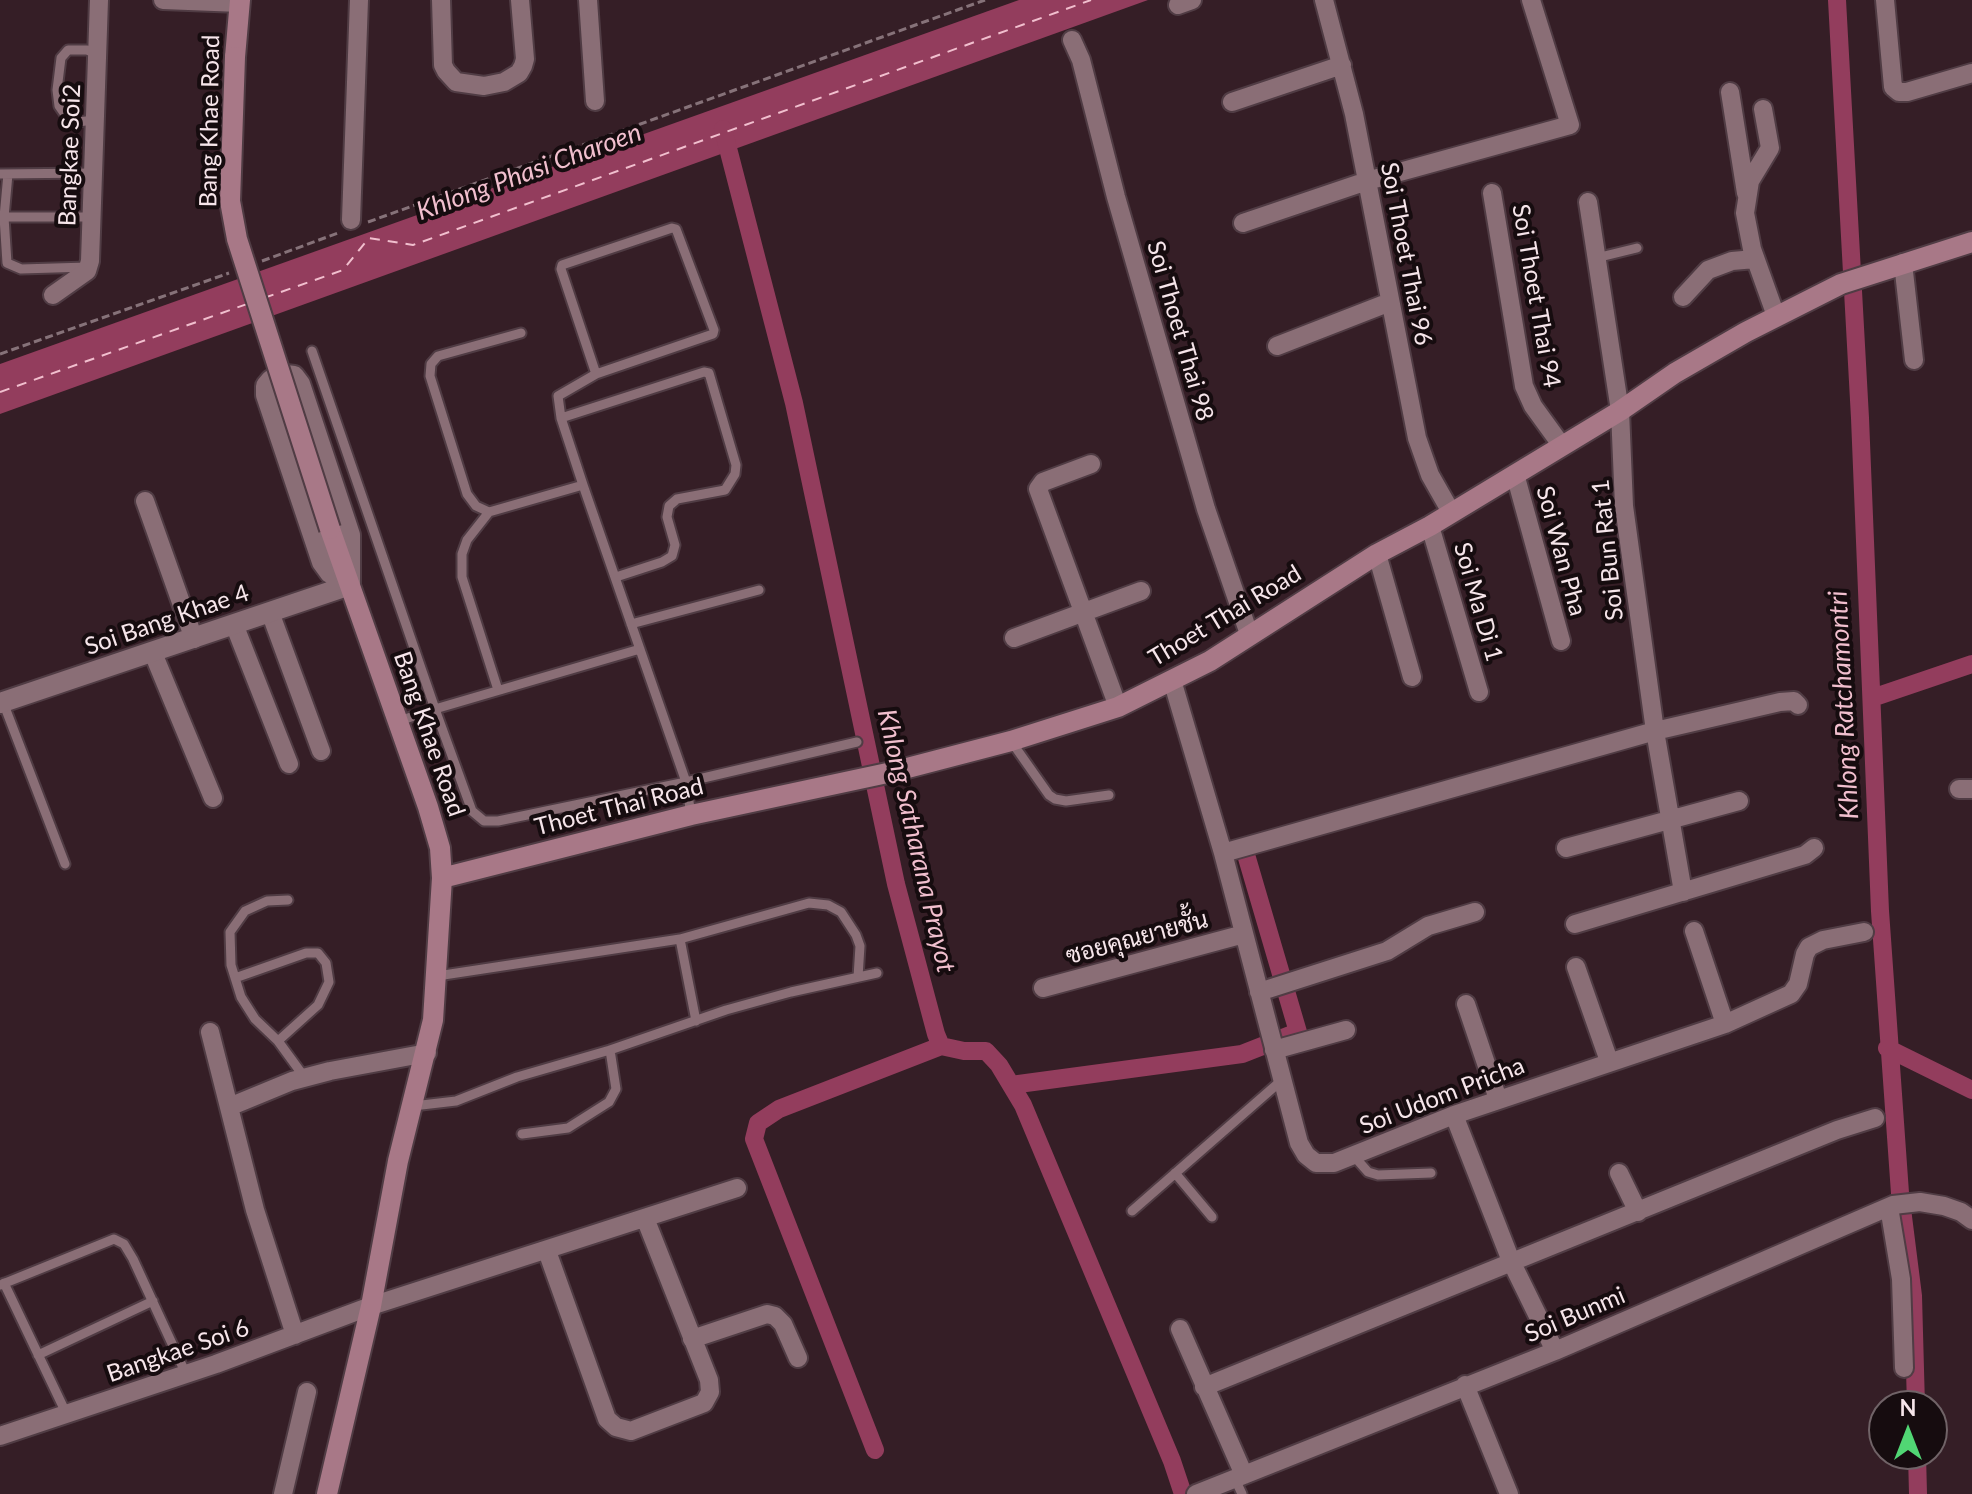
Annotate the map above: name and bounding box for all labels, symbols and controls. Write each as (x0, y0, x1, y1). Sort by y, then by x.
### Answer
street label: Bang Khae Road (194, 34, 226, 208)
street label: Bangkae Soi2 (53, 83, 87, 227)
water label: Khlong Phasi Charoen (412, 117, 646, 227)
street label: Soi Thoet Thai 96 (1374, 160, 1438, 348)
street label: Soi Thoet Thai 94 (1506, 202, 1566, 390)
street label: Soi Thoet Thai 98 (1141, 238, 1219, 424)
street label: Soi Bun Rat 1 (1586, 478, 1630, 622)
street label: Soi Wan Pha (1530, 483, 1592, 619)
street label: Soi Ma Di 1 (1447, 539, 1509, 665)
street label: Thoet Thai Road (1144, 559, 1306, 673)
street label: Soi Bang Khae 4 (81, 578, 253, 662)
water label: Khlong Ratchamontri (1822, 590, 1866, 820)
street label: Bang Khae Road (387, 648, 471, 820)
water label: Khlong Satharana Prayot (870, 706, 962, 976)
street label: Thoet Thai Road (532, 772, 706, 842)
street label: ซอยคุณยายชั้น (1063, 905, 1211, 971)
street label: Soi Udom Pricha (1356, 1051, 1528, 1141)
street label: Soi Bunmi (1521, 1281, 1629, 1349)
street label: Bangkae Soi 6 (103, 1313, 253, 1389)
north arrow (1868, 1390, 1948, 1470)
text: N (1900, 1394, 1916, 1421)

